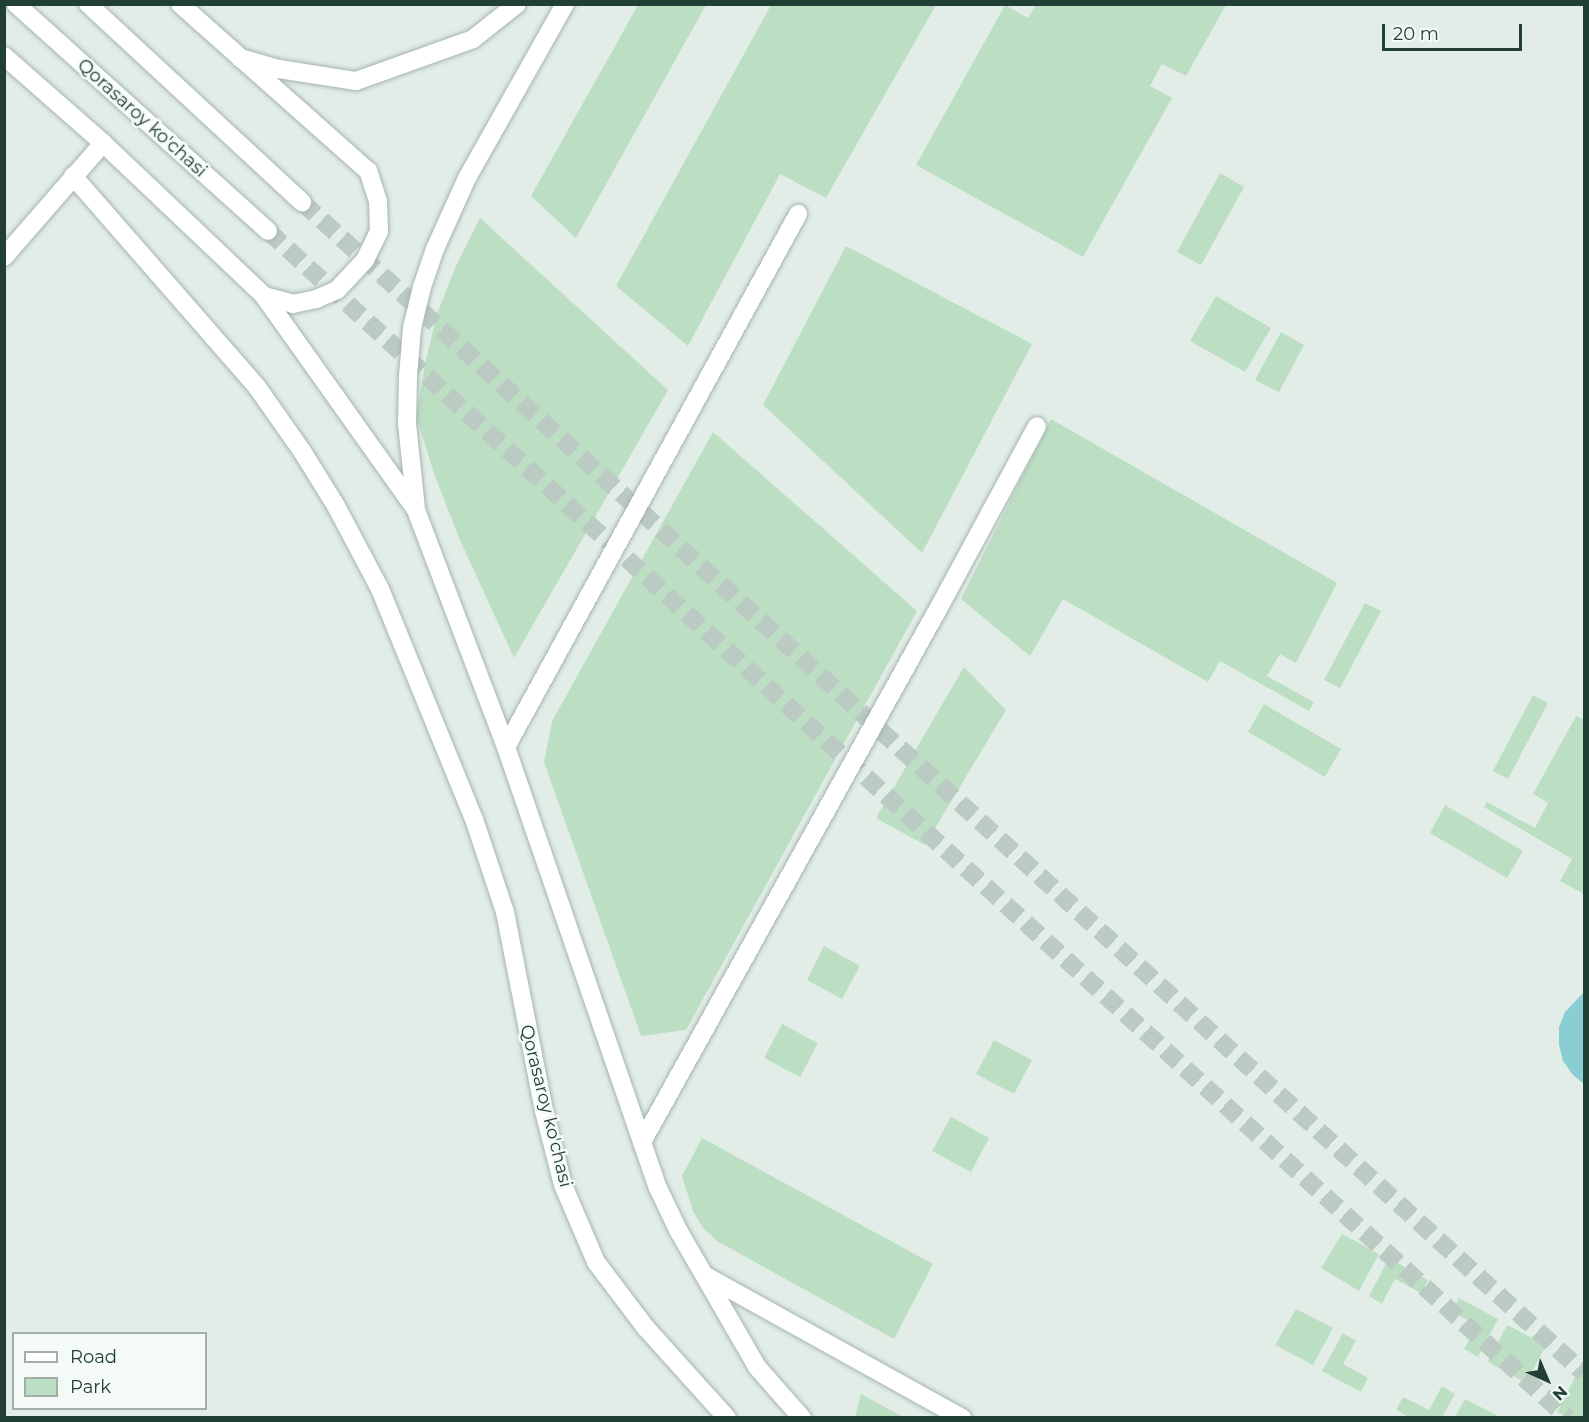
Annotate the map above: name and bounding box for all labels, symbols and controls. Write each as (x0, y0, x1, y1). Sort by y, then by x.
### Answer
scale bar (1385, 12, 1524, 50)
text: 20 m (1393, 23, 1439, 45)
street label: Qorasaroy ko'chasi (73, 54, 211, 182)
street label: Qorasaroy ko'chasi (515, 1023, 577, 1189)
legend (12, 1332, 207, 1410)
text: Road (70, 1346, 117, 1368)
north arrow (1517, 1350, 1577, 1410)
text: Park (70, 1376, 111, 1398)
text: N (1549, 1382, 1571, 1405)

